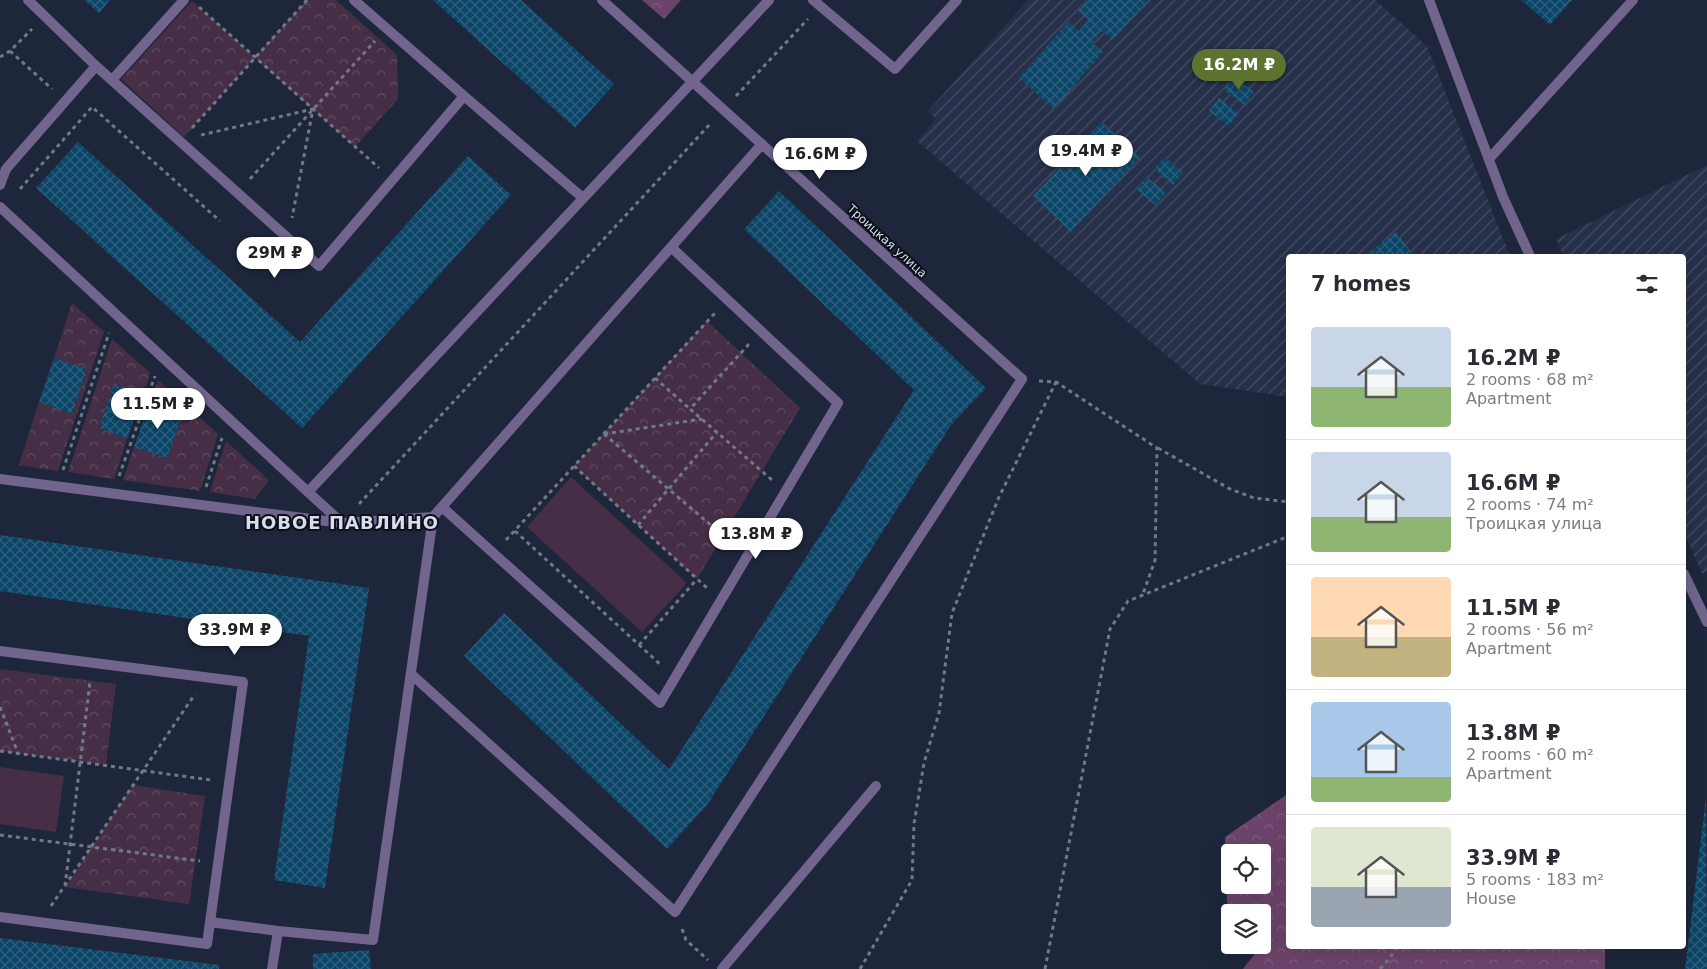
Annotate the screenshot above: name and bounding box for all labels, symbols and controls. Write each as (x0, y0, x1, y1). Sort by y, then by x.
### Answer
pin: 16.2M ₽ (1193, 48, 1285, 91)
text: 16.2M ₽ (1203, 55, 1275, 74)
pin: 19.4M ₽ (1040, 134, 1132, 177)
pin: 16.6M ₽ (774, 138, 866, 180)
text: 19.4M ₽ (1050, 141, 1122, 160)
text: 16.6M ₽ (784, 144, 856, 163)
street label: Троицкая улица (844, 201, 930, 280)
pin: 29M ₽ (240, 236, 310, 279)
text: 29M ₽ (248, 243, 302, 262)
icon: filters (1633, 270, 1661, 298)
text: 7 homes (1311, 272, 1411, 296)
text: 16.2M ₽ (1466, 346, 1561, 370)
icon: home (1351, 347, 1411, 407)
text: 2 rooms · 68 m² (1466, 370, 1594, 389)
pin: 11.5M ₽ (112, 388, 204, 430)
text: Apartment (1466, 389, 1552, 408)
text: 11.5M ₽ (122, 394, 194, 413)
text: 16.6M ₽ (1466, 471, 1561, 495)
icon: home (1351, 472, 1411, 532)
text: 2 rooms · 74 m² (1466, 495, 1594, 514)
district label: НОВОЕ ПАВЛИНО (245, 512, 439, 533)
text: Троицкая улица (1466, 514, 1602, 533)
pin: 13.8M ₽ (710, 518, 802, 560)
text: 13.8M ₽ (720, 524, 792, 543)
text: 11.5M ₽ (1466, 596, 1561, 620)
icon: home (1351, 597, 1411, 657)
pin: 33.9M ₽ (189, 614, 281, 656)
text: 33.9M ₽ (199, 620, 271, 639)
text: 2 rooms · 56 m² (1466, 620, 1594, 639)
text: Apartment (1466, 639, 1552, 658)
text: 13.8M ₽ (1466, 721, 1561, 745)
icon: home (1351, 722, 1411, 782)
text: 2 rooms · 60 m² (1466, 745, 1594, 764)
text: Apartment (1466, 764, 1552, 783)
map controls (1221, 844, 1271, 954)
button: locate (1221, 844, 1271, 894)
text: 33.9M ₽ (1466, 846, 1561, 870)
icon: home (1351, 847, 1411, 907)
text: 5 rooms · 183 m² (1466, 870, 1604, 889)
text: House (1466, 889, 1516, 908)
button: layers (1221, 904, 1271, 954)

